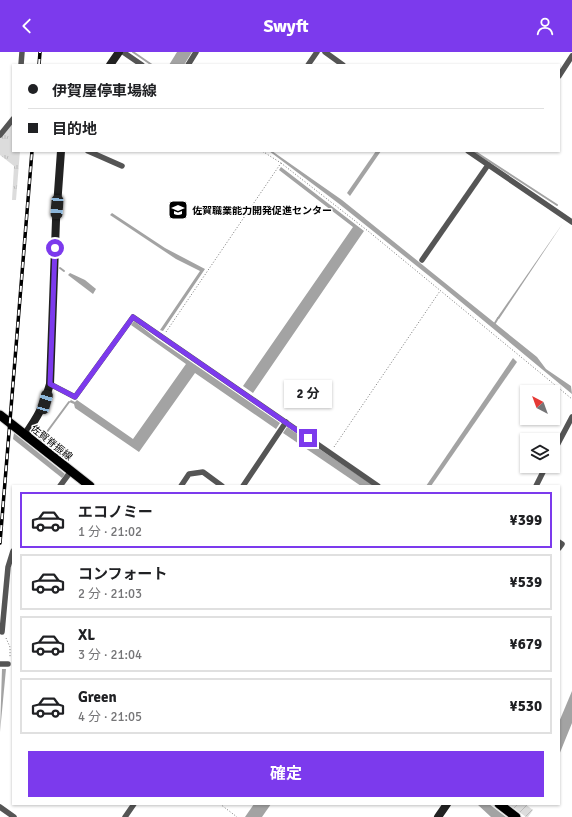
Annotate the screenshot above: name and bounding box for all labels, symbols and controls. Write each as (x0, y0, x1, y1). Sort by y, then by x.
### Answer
icon: back (16, 15, 38, 37)
text: Swyft (263, 15, 309, 37)
icon: person (534, 15, 556, 37)
text: 伊賀屋停車場線 (52, 82, 157, 100)
text: 目的地 (52, 120, 97, 138)
car (50, 195, 64, 219)
school or university icon: 佐賀職業能力開発促進センター (167, 199, 189, 221)
place label: 佐賀職業能力開発促進センター (192, 205, 332, 217)
route start (46, 239, 64, 257)
callout: 2 分 (284, 380, 332, 408)
north arrow (520, 385, 560, 425)
map controls (520, 385, 560, 473)
text: 2 分 (297, 386, 319, 402)
car (36, 389, 54, 415)
street label: 佐賀脊振線 (28, 422, 75, 463)
route end (299, 429, 317, 447)
button: layers (520, 433, 560, 473)
icon: car (30, 502, 66, 538)
text: エコノミー (78, 503, 153, 521)
text: ¥399 (510, 511, 542, 529)
text: 1 分 · 21:02 (78, 524, 142, 540)
icon: car (30, 564, 66, 600)
text: コンフォート (78, 565, 168, 583)
text: ¥539 (510, 573, 542, 591)
text: 2 分 · 21:03 (78, 586, 142, 602)
icon: car (30, 626, 66, 662)
text: XL (78, 626, 95, 644)
text: ¥679 (510, 635, 542, 653)
text: 3 分 · 21:04 (78, 647, 142, 663)
icon: car (30, 688, 66, 724)
text: Green (78, 688, 117, 706)
text: ¥530 (510, 697, 542, 715)
text: 4 分 · 21:05 (78, 709, 142, 725)
button: 確定 (28, 751, 544, 797)

